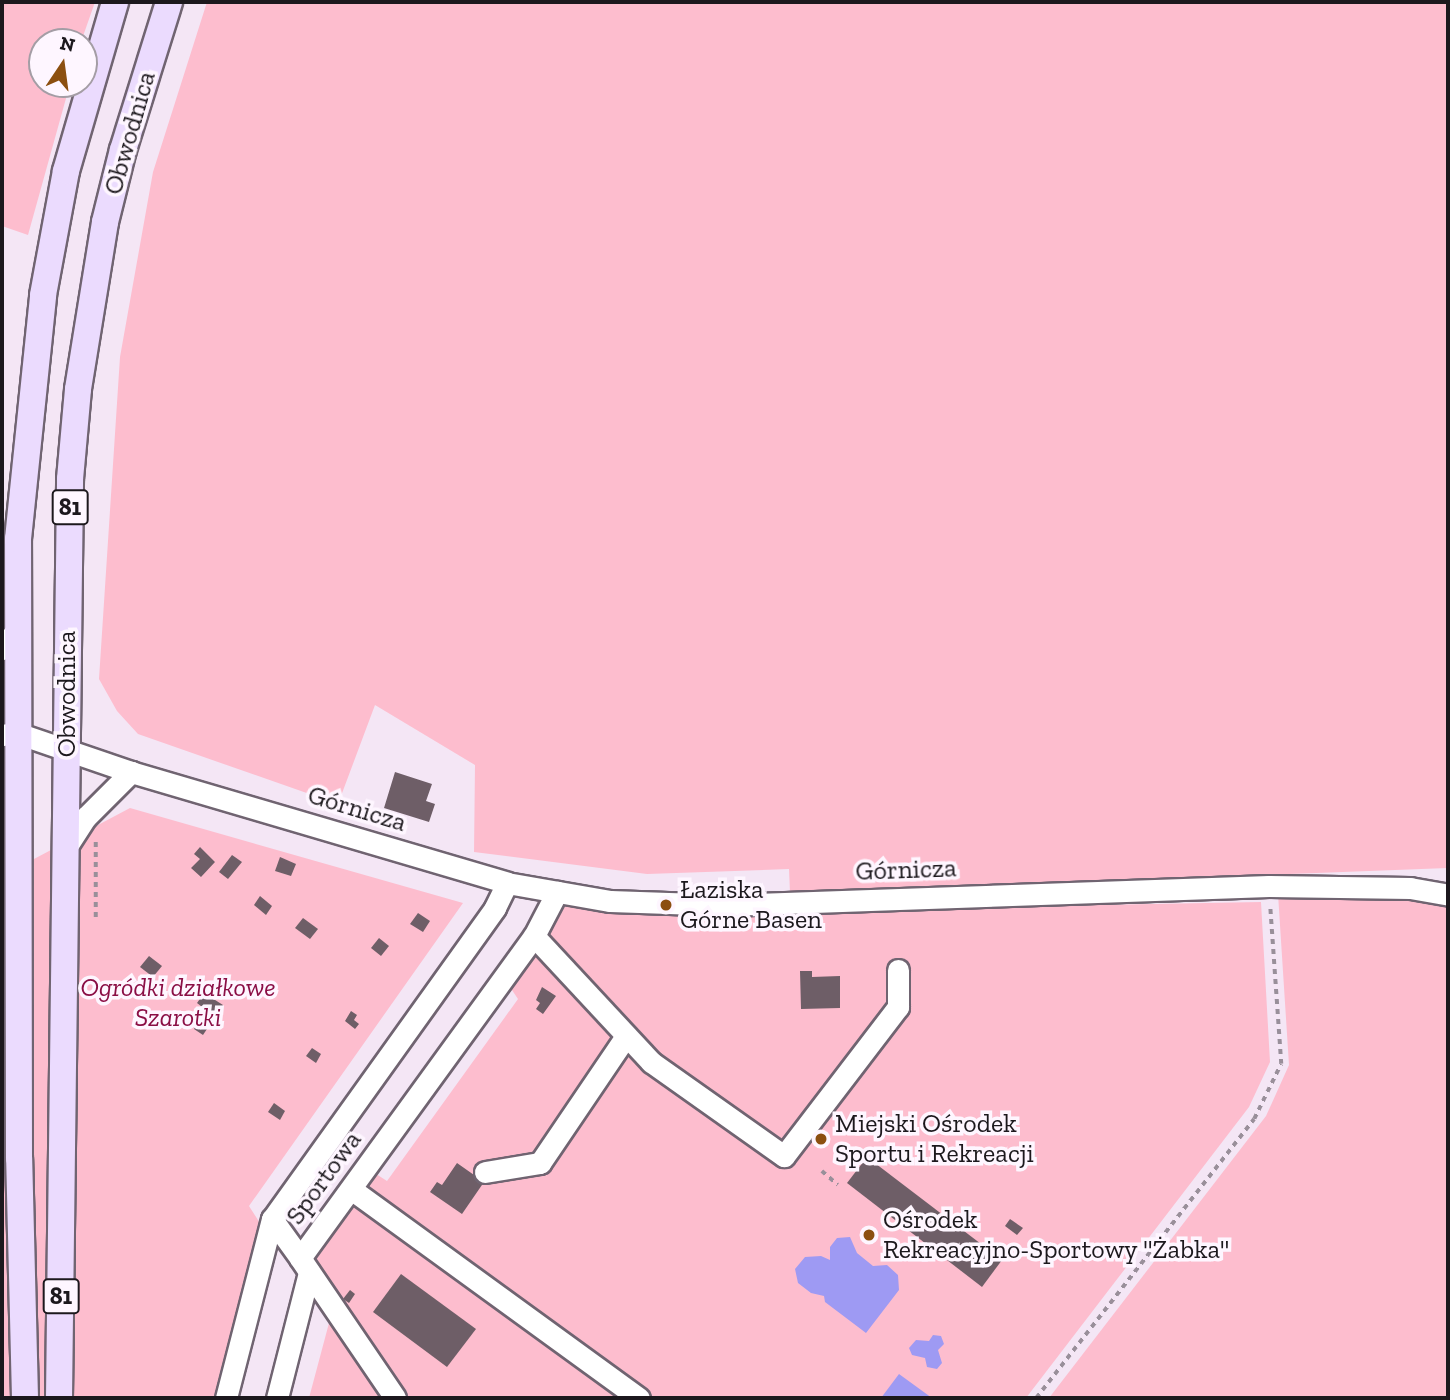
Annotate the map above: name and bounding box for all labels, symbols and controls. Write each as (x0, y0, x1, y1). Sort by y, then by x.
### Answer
north arrow (28, 28, 98, 98)
text: N (58, 31, 77, 57)
street label: Obwodnica (98, 68, 162, 198)
road number: 81 (51, 486, 89, 528)
street label: Obwodnica (51, 631, 83, 757)
street label: Górnicza (304, 779, 410, 839)
street label: Górnicza (855, 853, 957, 887)
place label: Łaziska Górne Basen (680, 874, 822, 936)
marker: Łaziska Górne Basen (658, 897, 674, 913)
park label: Ogródki działkowe Szarotki (80, 972, 276, 1034)
place label: Miejski Ośrodek Sportu i Rekreacji (835, 1108, 1034, 1170)
street label: Sportowa (280, 1125, 368, 1231)
marker: Miejski Ośrodek Sportu i Rekreacji (813, 1131, 829, 1147)
place label: Ośrodek Rekreacyjno-Sportowy "Żabka" (883, 1204, 1230, 1266)
marker: Ośrodek Rekreacyjno-Sportowy "Żabka" (861, 1227, 877, 1243)
road number: 81 (42, 1276, 80, 1316)

